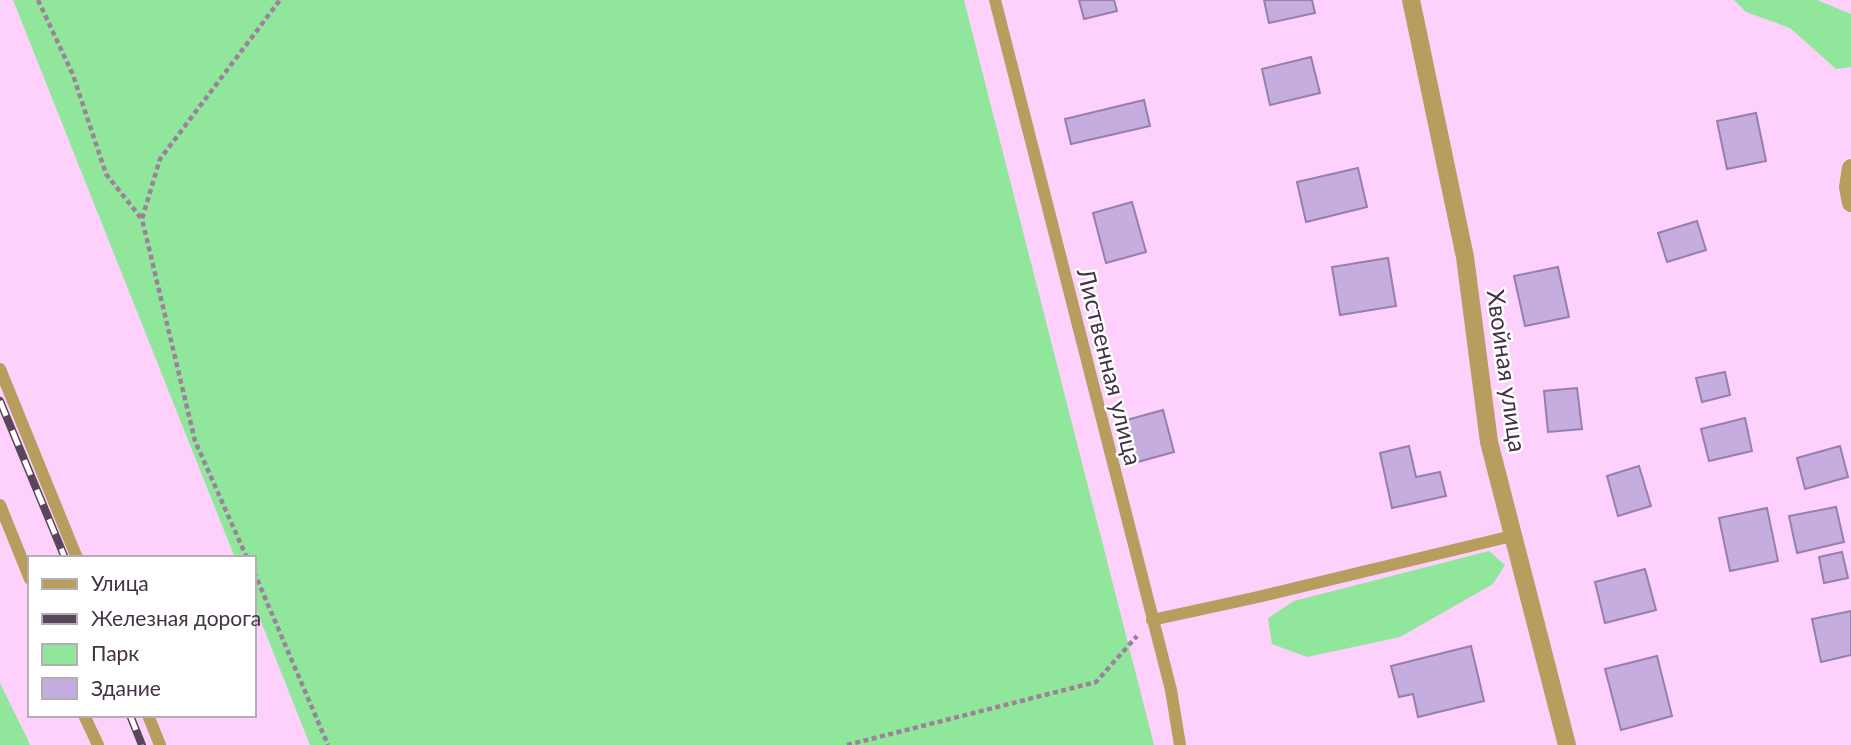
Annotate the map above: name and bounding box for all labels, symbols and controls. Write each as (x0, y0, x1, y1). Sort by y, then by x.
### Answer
street label: Лиственная улица (1072, 264, 1149, 468)
street label: Хвойная улица (1482, 288, 1533, 454)
legend (28, 556, 256, 717)
text: Улица (91, 570, 149, 595)
text: Железная дорога (91, 605, 261, 630)
text: Парк (91, 640, 139, 665)
text: Здание (91, 675, 161, 700)

